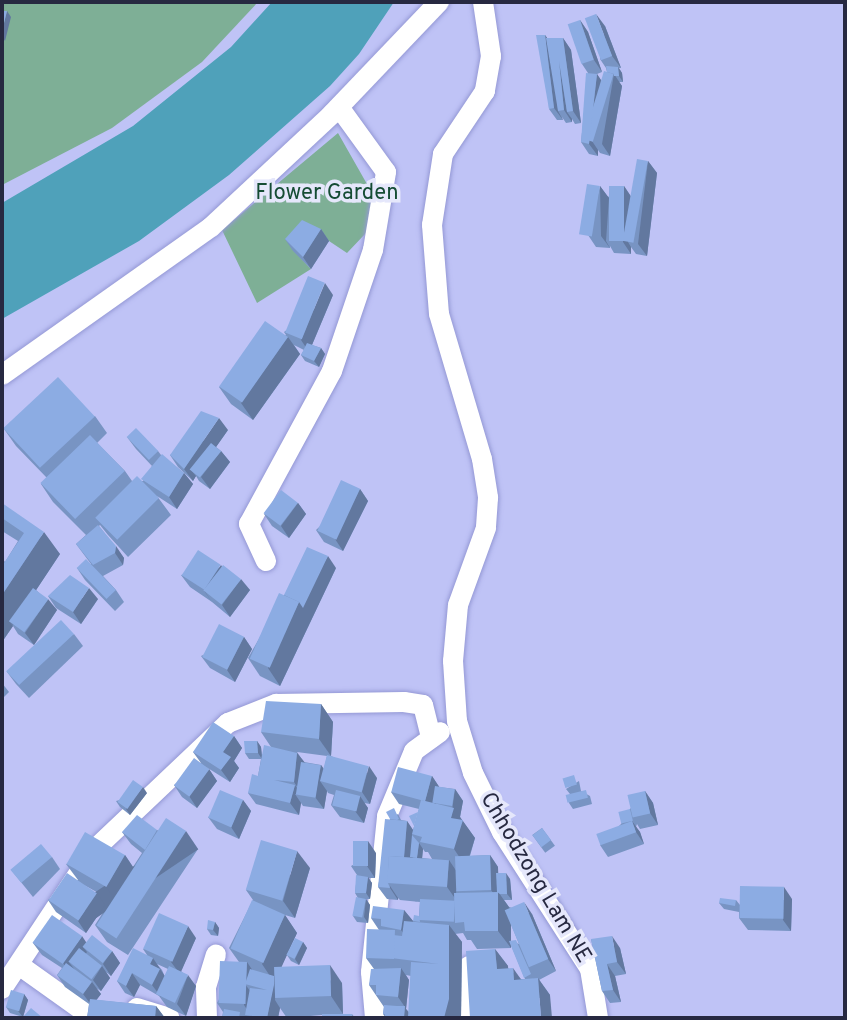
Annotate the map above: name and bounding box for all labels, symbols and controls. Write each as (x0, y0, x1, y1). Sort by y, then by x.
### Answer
park label: Flower Garden (255, 181, 399, 207)
street label: Chhodzong Lam NE (474, 788, 596, 968)

